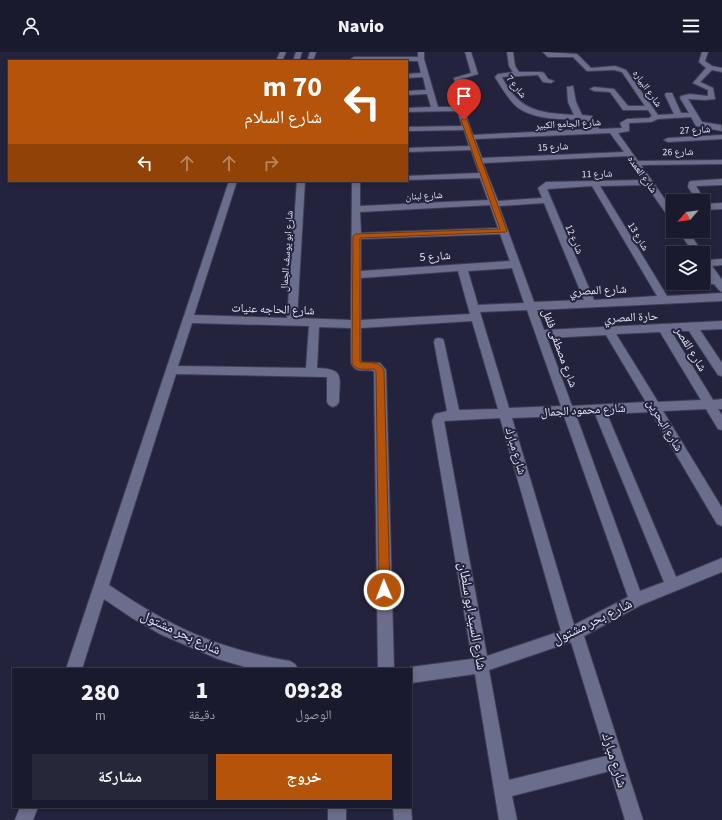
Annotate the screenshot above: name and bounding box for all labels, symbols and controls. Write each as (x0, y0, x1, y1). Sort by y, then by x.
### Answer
text: Navio (338, 14, 384, 39)
icon: person (20, 15, 42, 37)
icon: menu (680, 15, 702, 37)
text: 70 m (263, 67, 322, 107)
street label: شارع البياره (629, 67, 665, 110)
street label: شارع 7 (503, 72, 530, 101)
icon: left (336, 76, 388, 128)
pin (447, 79, 481, 120)
icon: arrive (453, 85, 475, 107)
text: شارع السلام (244, 105, 322, 130)
street label: شارع الجامع الكبير (534, 115, 602, 133)
street label: شارع 27 (679, 122, 711, 138)
street label: شارع 15 (537, 139, 569, 155)
street label: شارع 26 (662, 145, 694, 159)
icon: left (134, 152, 156, 174)
icon: ahead (176, 152, 198, 174)
icon: ahead (218, 152, 240, 174)
icon: right (260, 152, 282, 174)
street label: شارع العمده (624, 153, 660, 196)
street label: شارع 11 (581, 166, 613, 182)
street label: شارع لبنان (405, 188, 443, 204)
north arrow (666, 194, 710, 238)
map controls (666, 194, 710, 290)
street label: شارع ابو يوسف الجمال (277, 210, 297, 292)
street label: شارع 13 (624, 220, 652, 254)
street label: شارع 12 (562, 222, 587, 257)
button: layers (666, 246, 710, 290)
street label: شارع 5 (419, 247, 451, 266)
street label: شارع المصري (569, 281, 627, 302)
street label: شارع الحاجه عنيات (231, 300, 315, 319)
street label: شارع مصطفى فلفل (537, 306, 582, 390)
street label: حارة المصري (603, 308, 659, 328)
street label: شارع القصر (670, 323, 711, 375)
street label: شارع البحرين (642, 396, 687, 455)
street label: شارع محمود الجمال (540, 400, 626, 421)
street label: شارع مبارك (501, 425, 530, 477)
street label: شارع السيد ابو سلطان (453, 561, 491, 672)
position arrow (363, 569, 405, 611)
street label: شارع بحر مشتول (549, 594, 636, 650)
street label: شارع بحر مشتول (137, 606, 224, 660)
text: 1 (195, 673, 208, 708)
text: 09:28 (284, 673, 343, 708)
text: 280 (81, 675, 120, 710)
text: دقيقة (189, 706, 215, 724)
text: الوصول (296, 706, 332, 724)
text: m (95, 707, 106, 725)
street label: شارع مبارك (596, 730, 632, 790)
button: مشاركة (32, 754, 208, 800)
button: خروج (216, 754, 392, 800)

